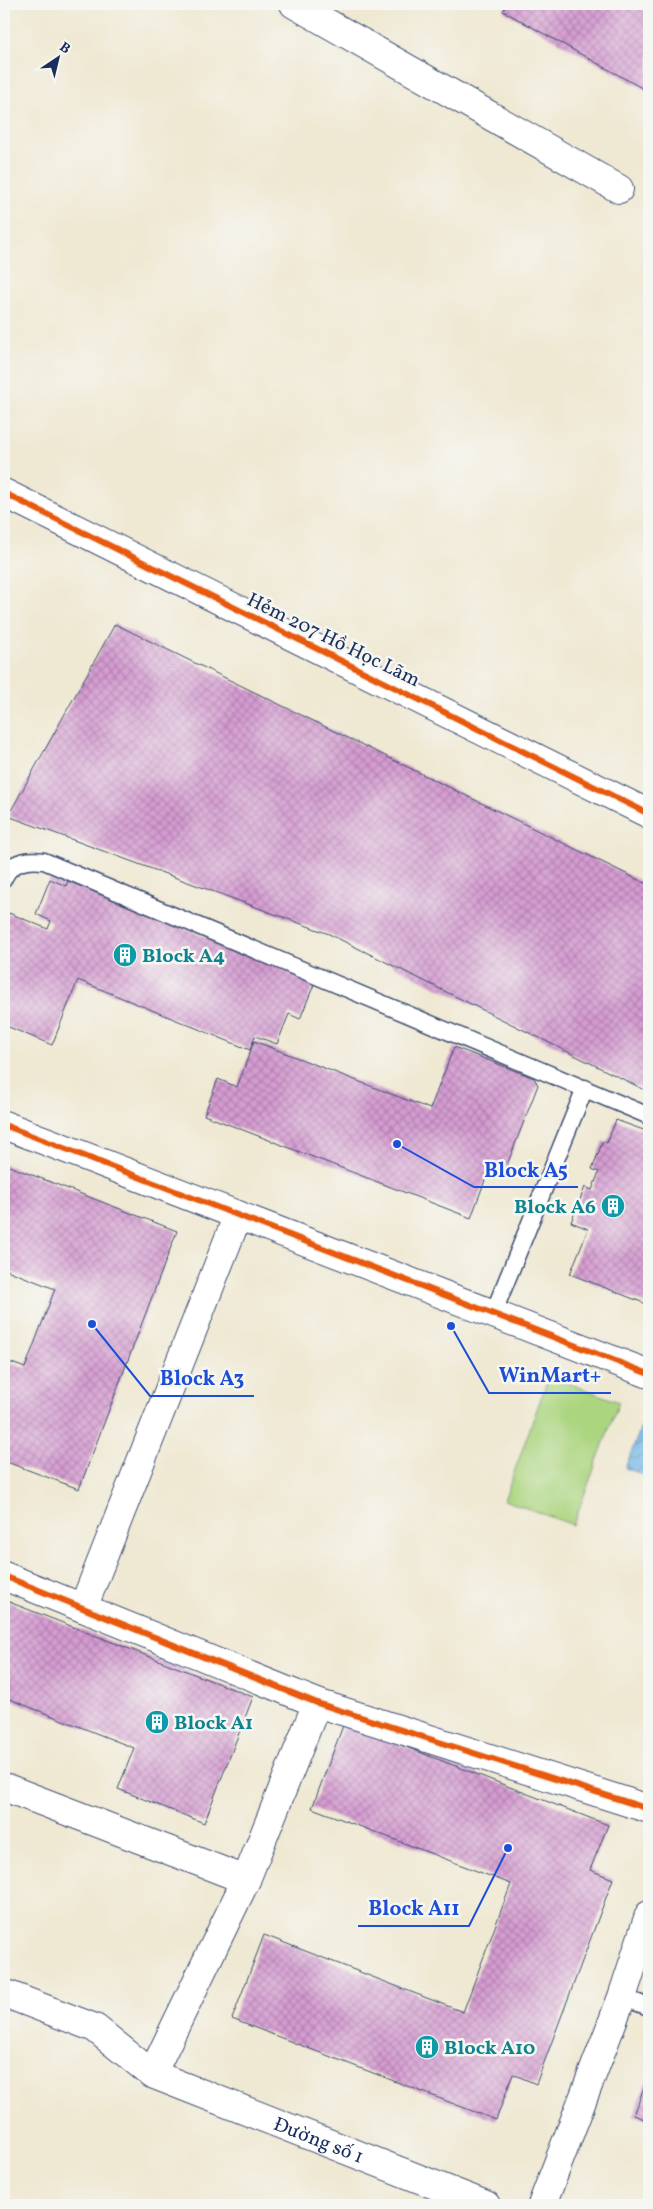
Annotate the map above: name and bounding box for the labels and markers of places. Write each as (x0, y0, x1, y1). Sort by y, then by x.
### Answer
building icon: Block A4 (112, 942, 138, 968)
place label: Block A4 (142, 943, 225, 971)
callout: Block A5 (474, 1151, 578, 1187)
building icon: Block A6 (600, 1193, 626, 1219)
place label: Block A6 (514, 1194, 596, 1222)
callout: WinMart+ (489, 1357, 611, 1393)
callout: Block A3 (150, 1360, 254, 1396)
building icon: Block A1 (144, 1709, 170, 1735)
place label: Block A1 (174, 1710, 253, 1738)
callout: Block A11 (358, 1890, 469, 1926)
building icon: Block A10 (414, 2034, 440, 2060)
place label: Block A10 (444, 2035, 535, 2063)

